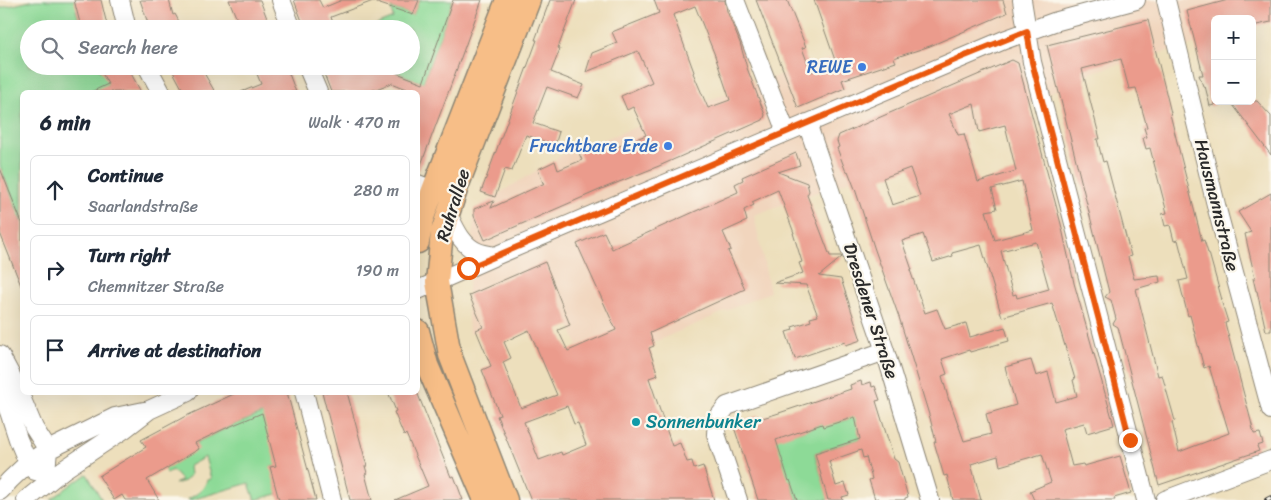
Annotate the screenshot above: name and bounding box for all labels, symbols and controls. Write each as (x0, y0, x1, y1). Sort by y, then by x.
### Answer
map controls (1211, 15, 1256, 105)
button: + (1211, 15, 1256, 60)
search box (20, 20, 420, 75)
text: Search here (78, 31, 178, 64)
icon: search (38, 34, 66, 62)
place label: REWE (807, 51, 853, 83)
button: − (1211, 60, 1256, 105)
marker: REWE (856, 61, 868, 73)
text: 6 min (40, 104, 91, 142)
text: Walk · 470 m (308, 108, 400, 137)
place label: Fruchtbare Erde (529, 130, 658, 162)
street label: Hausmannstraße (1185, 135, 1249, 275)
marker: Fruchtbare Erde (662, 140, 674, 152)
text: Continue (88, 159, 164, 192)
street label: Ruhrallee (427, 165, 479, 245)
icon: ahead (41, 176, 69, 204)
text: 280 m (354, 176, 399, 205)
text: Saarlandstraße (88, 192, 198, 221)
text: Turn right (88, 239, 170, 272)
street label: Dresdener Straße (834, 239, 908, 383)
icon: right (41, 256, 69, 284)
text: 190 m (356, 256, 399, 285)
route start (457, 257, 480, 280)
text: Chemnitzer Straße (88, 272, 224, 301)
text: Arrive at destination (88, 334, 261, 367)
icon: arrive (41, 336, 69, 364)
place label: Sonnenbunker (646, 406, 762, 438)
marker: Sonnenbunker (630, 416, 642, 428)
route end (1119, 429, 1142, 452)

